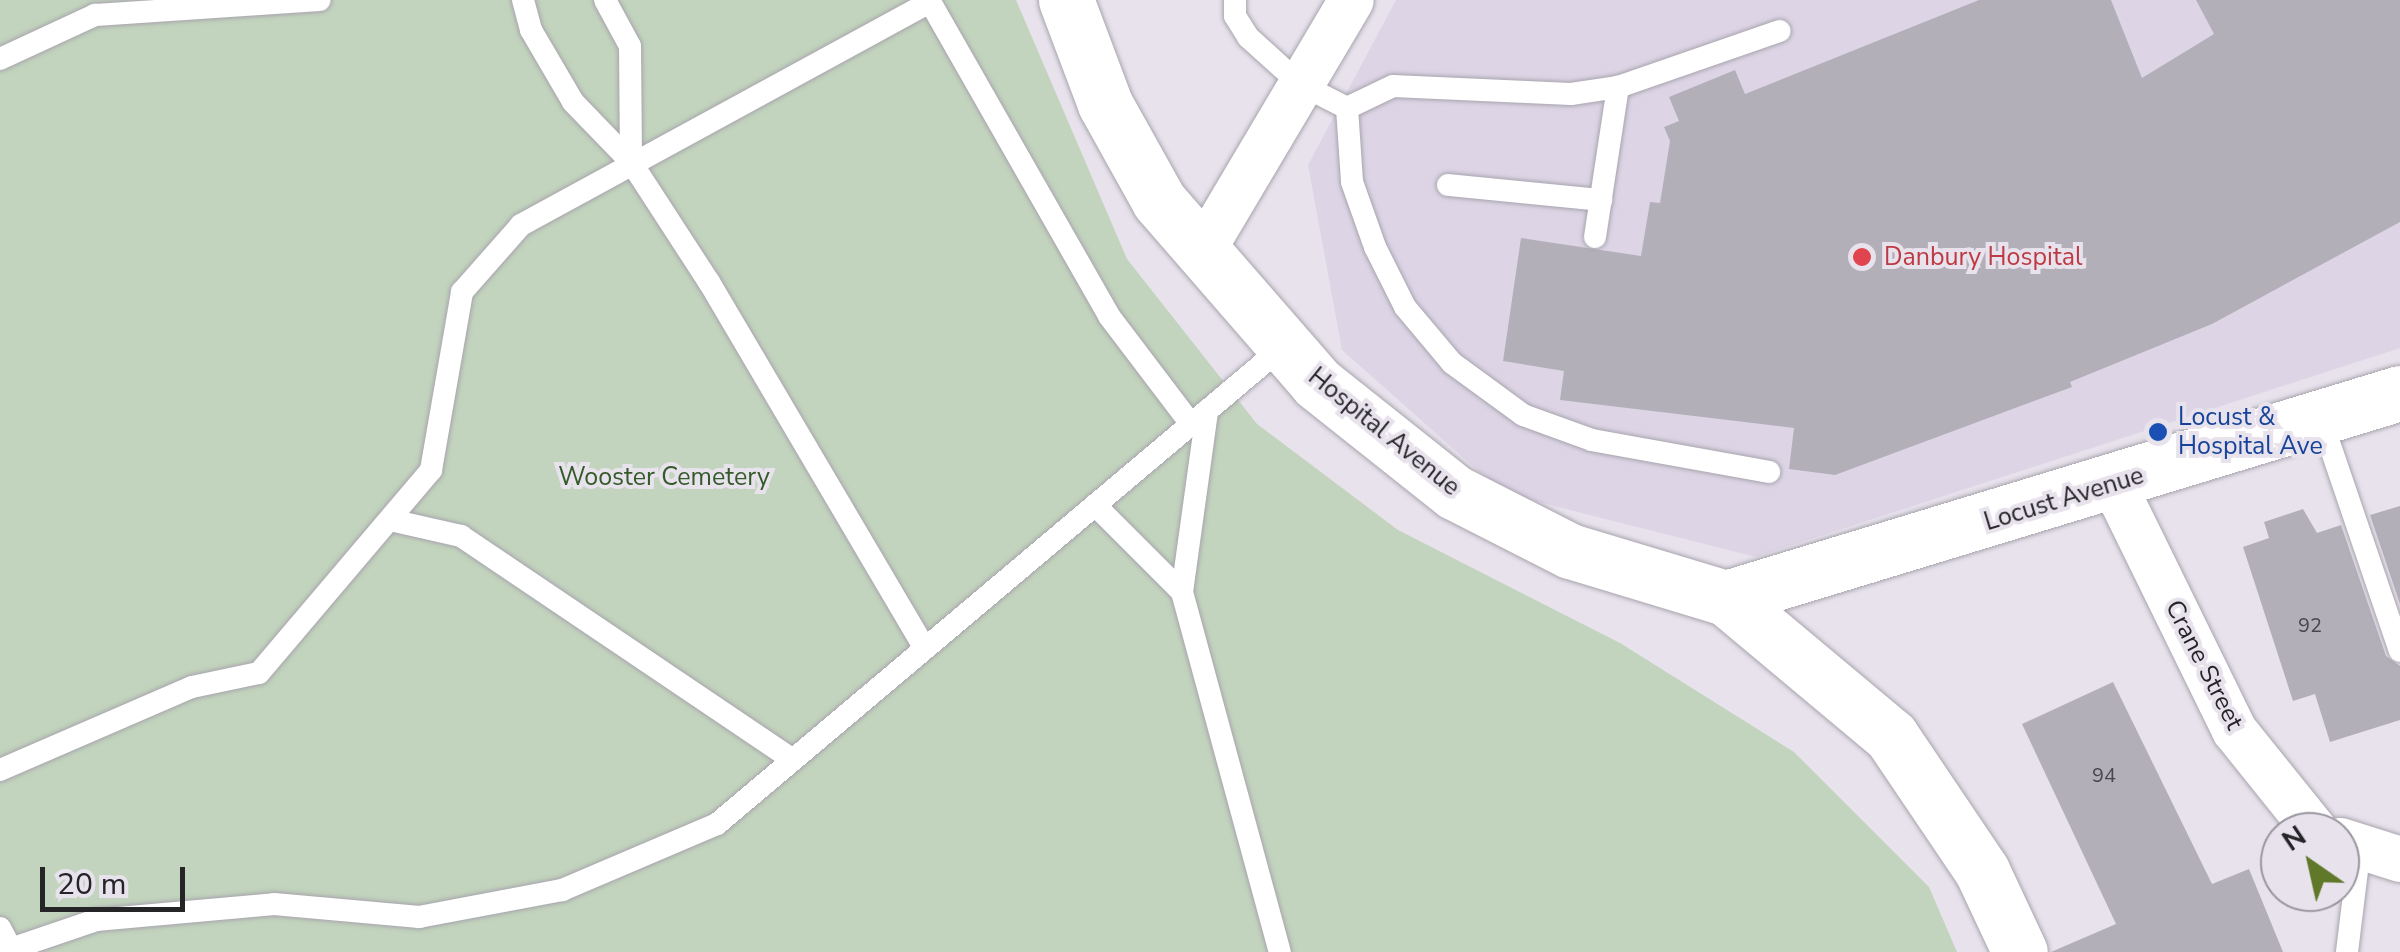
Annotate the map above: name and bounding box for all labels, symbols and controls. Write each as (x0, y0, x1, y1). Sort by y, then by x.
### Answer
place label: Danbury Hospital (1884, 242, 2082, 272)
marker: Danbury Hospital (1849, 244, 1875, 270)
street label: Hospital Avenue (1302, 362, 1466, 502)
place label: Locust & Hospital Ave (2178, 403, 2323, 462)
marker: Locust & Hospital Ave (2147, 421, 2169, 443)
street label: Locust Avenue (1981, 461, 2147, 537)
park label: Wooster Cemetery (558, 462, 770, 492)
street label: Crane Street (2159, 595, 2249, 735)
house number: 92 (2298, 613, 2322, 637)
house number: 94 (2092, 763, 2116, 787)
north arrow (2260, 812, 2360, 912)
text: N (2275, 817, 2314, 860)
scale bar (45, 847, 190, 909)
text: 20 m (57, 864, 126, 905)

